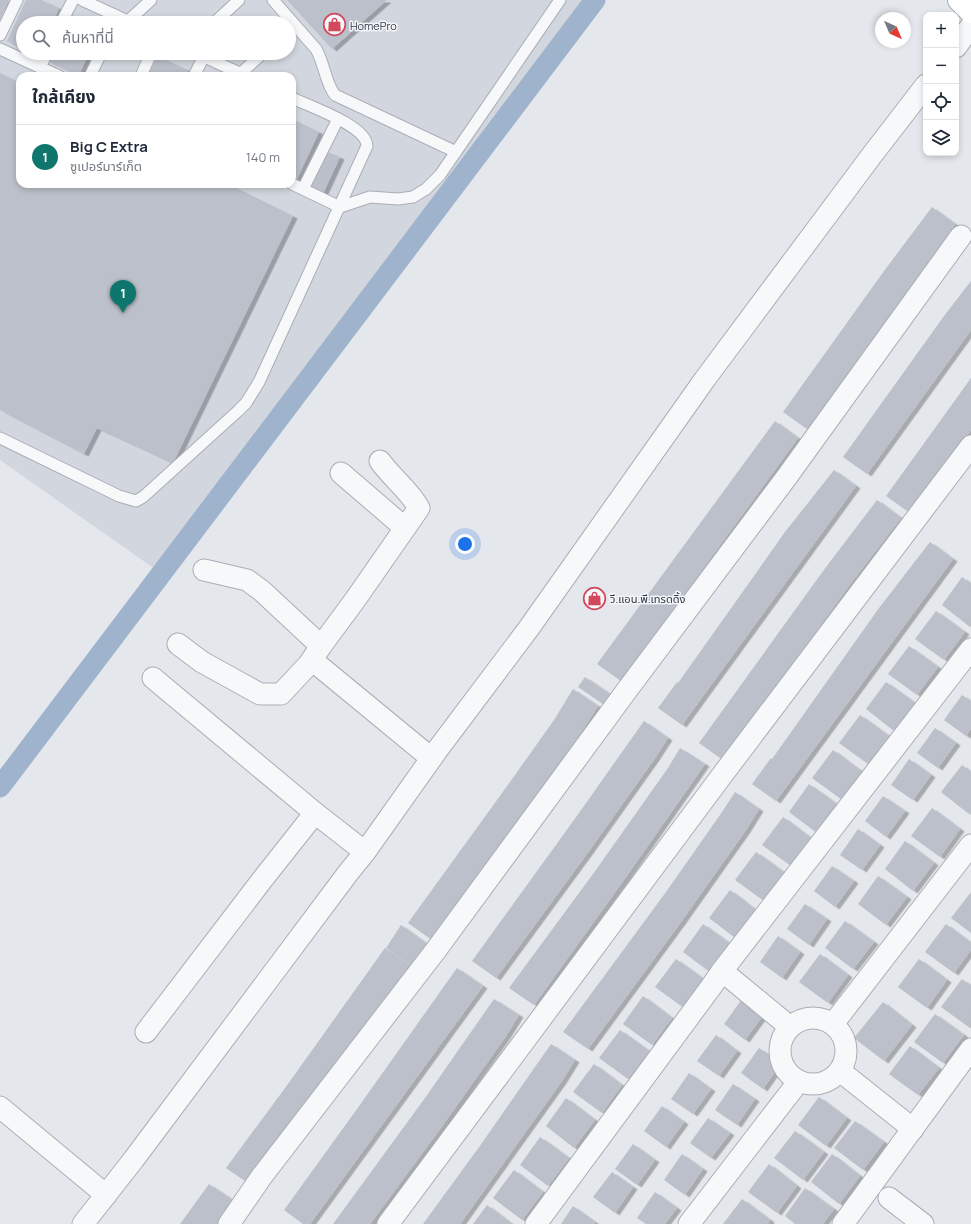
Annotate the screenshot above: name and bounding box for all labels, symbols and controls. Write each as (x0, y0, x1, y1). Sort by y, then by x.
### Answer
shop icon: HomePro (321, 12, 347, 38)
north arrow (875, 12, 911, 48)
map controls (923, 12, 959, 156)
button: + (923, 12, 959, 48)
search box (16, 16, 296, 60)
place label: HomePro (350, 18, 397, 33)
icon: search (30, 27, 52, 49)
text: ค้นหาที่นี่ (62, 27, 114, 48)
button: − (923, 48, 959, 84)
button: locate (923, 84, 959, 120)
text: ใกล้เคียง (32, 85, 95, 108)
button: layers (923, 120, 959, 156)
text: Big C Extra (70, 136, 148, 157)
text: 1 (42, 148, 48, 166)
text: 140 m (246, 148, 280, 166)
text: ซูเปอร์มาร์เก็ต (70, 157, 142, 175)
pin: 1 (110, 280, 136, 313)
your location (455, 534, 475, 554)
shop icon: วี.แอน.พี.เทรดดิ้ง (582, 585, 608, 611)
place label: วี.แอน.พี.เทรดดิ้ง (610, 591, 685, 606)

